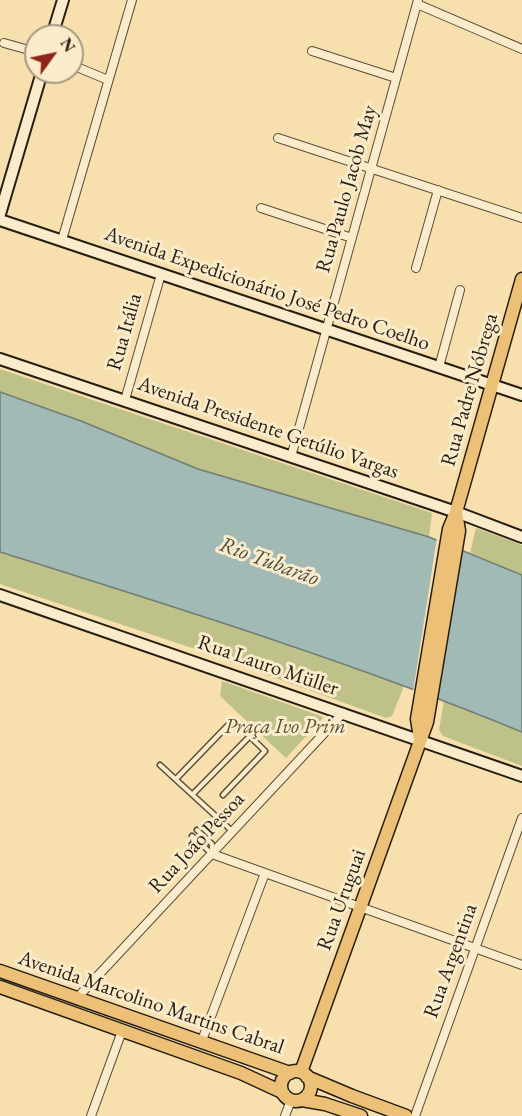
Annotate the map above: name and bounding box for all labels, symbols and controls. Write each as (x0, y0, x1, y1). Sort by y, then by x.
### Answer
north arrow (24, 24, 84, 84)
text: N (56, 34, 80, 56)
street label: Rua Paulo Jacob May (311, 102, 383, 276)
street label: Avenida Expedicionário José Pedro Coelho (101, 221, 433, 357)
street label: Rua Itália (102, 290, 148, 374)
street label: Rua Padre Nóbrega (436, 311, 504, 469)
street label: Avenida Presidente Getúlio Vargas (134, 371, 402, 485)
water label: Rio Tubarão (216, 532, 322, 592)
street label: Rua Lauro Müller (194, 630, 342, 702)
park label: Praça Ivo Prim (224, 714, 346, 740)
street label: Rua João Pessoa (144, 787, 250, 899)
street label: Rua Uruguai (312, 846, 372, 954)
street label: Rua Argentina (419, 900, 483, 1022)
street label: Avenida Marcolino Martins Cabral (15, 946, 287, 1060)

